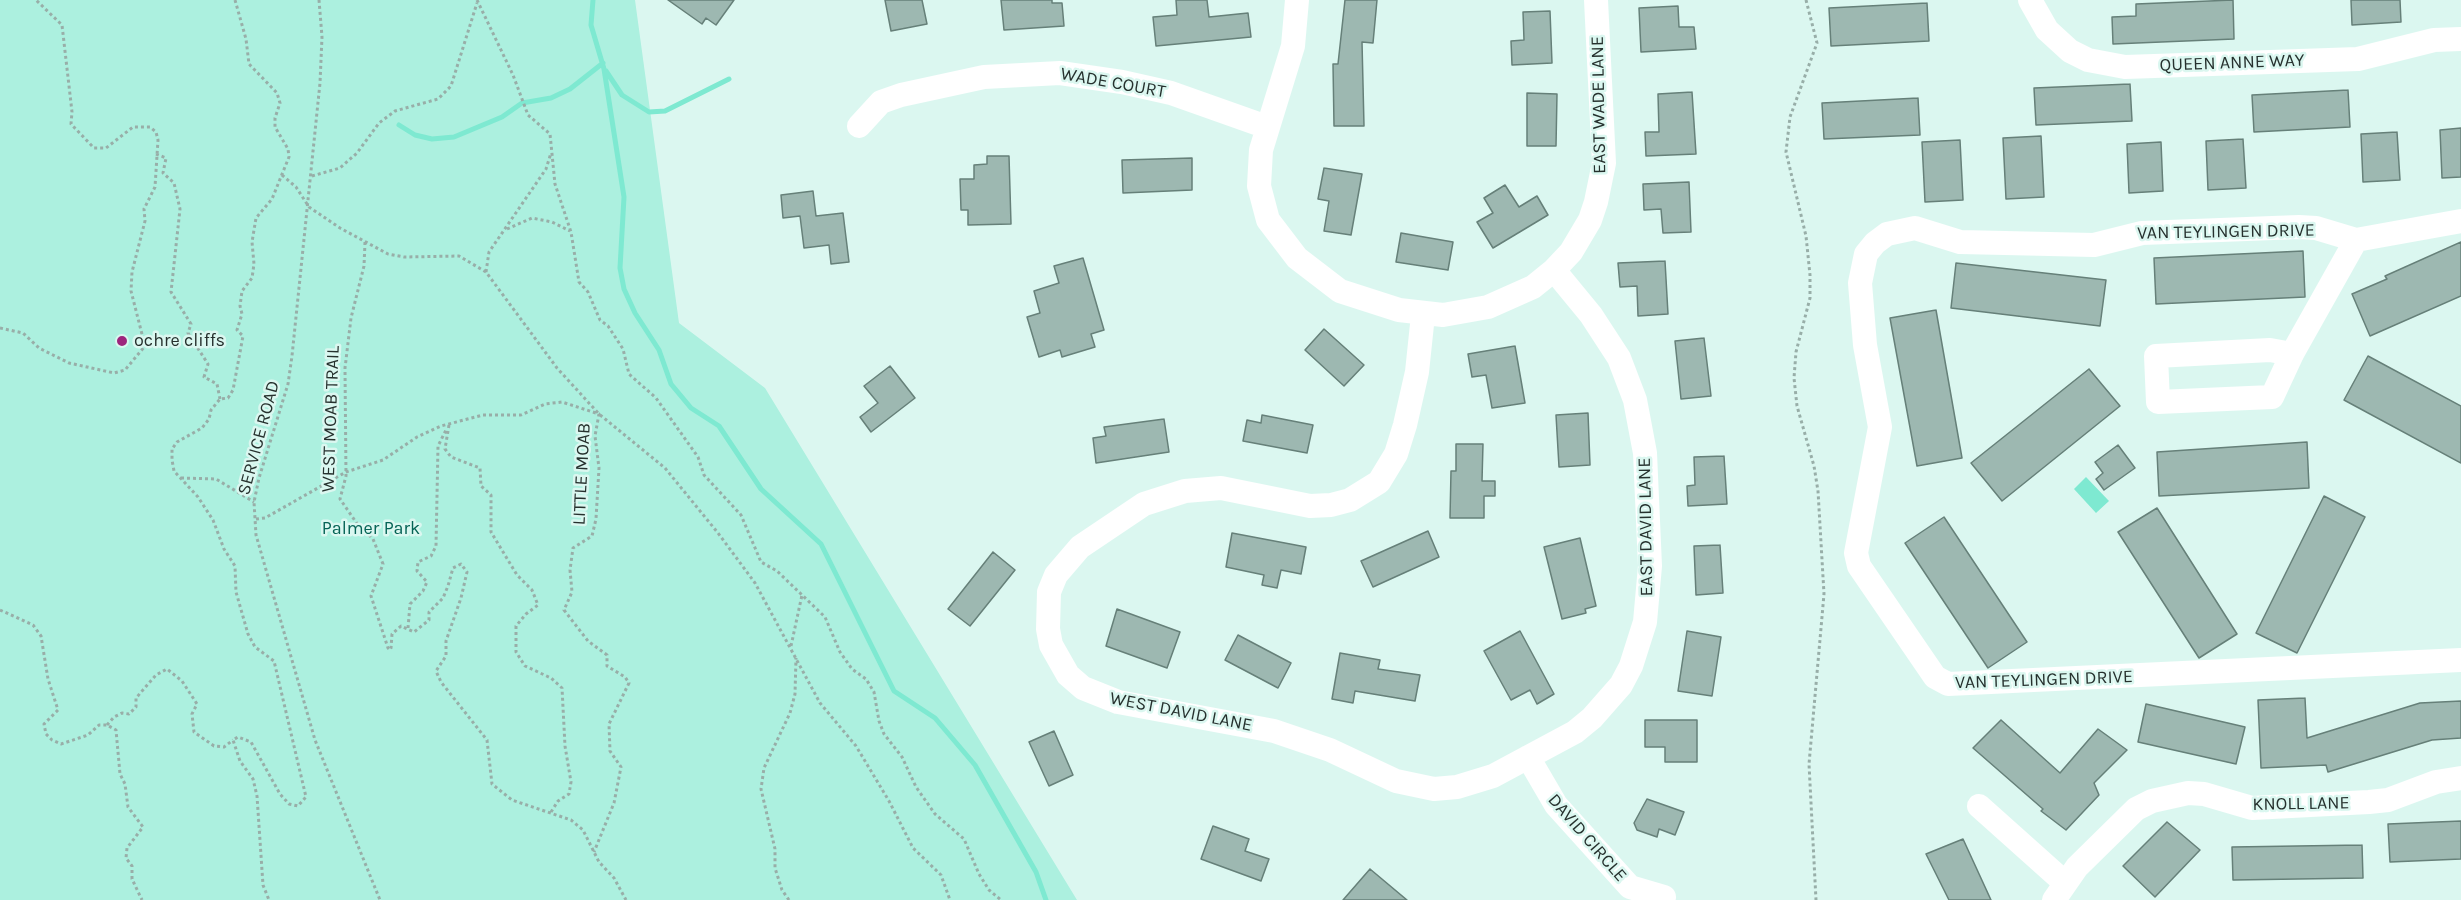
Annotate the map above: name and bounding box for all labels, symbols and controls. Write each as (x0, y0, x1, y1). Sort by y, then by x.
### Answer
street label: EAST WADE LANE (1587, 36, 1611, 174)
street label: QUEEN ANNE WAY (2159, 50, 2305, 76)
street label: WADE COURT (1059, 63, 1167, 103)
street label: VAN TEYLINGEN DRIVE (2137, 220, 2315, 244)
place label: ochre cliffs (134, 330, 225, 352)
marker: ochre cliffs (115, 334, 129, 348)
street label: WEST MOAB TRAIL (318, 345, 344, 493)
street label: SERVICE ROAD (233, 378, 285, 498)
street label: LITTLE MOAB (569, 422, 595, 526)
street label: EAST DAVID LANE (1634, 457, 1658, 597)
park label: Palmer Park (322, 518, 420, 540)
street label: VAN TEYLINGEN DRIVE (1955, 666, 2133, 694)
street label: WEST DAVID LANE (1108, 688, 1254, 736)
street label: DAVID CIRCLE (1543, 790, 1631, 886)
street label: KNOLL LANE (2252, 792, 2350, 816)

